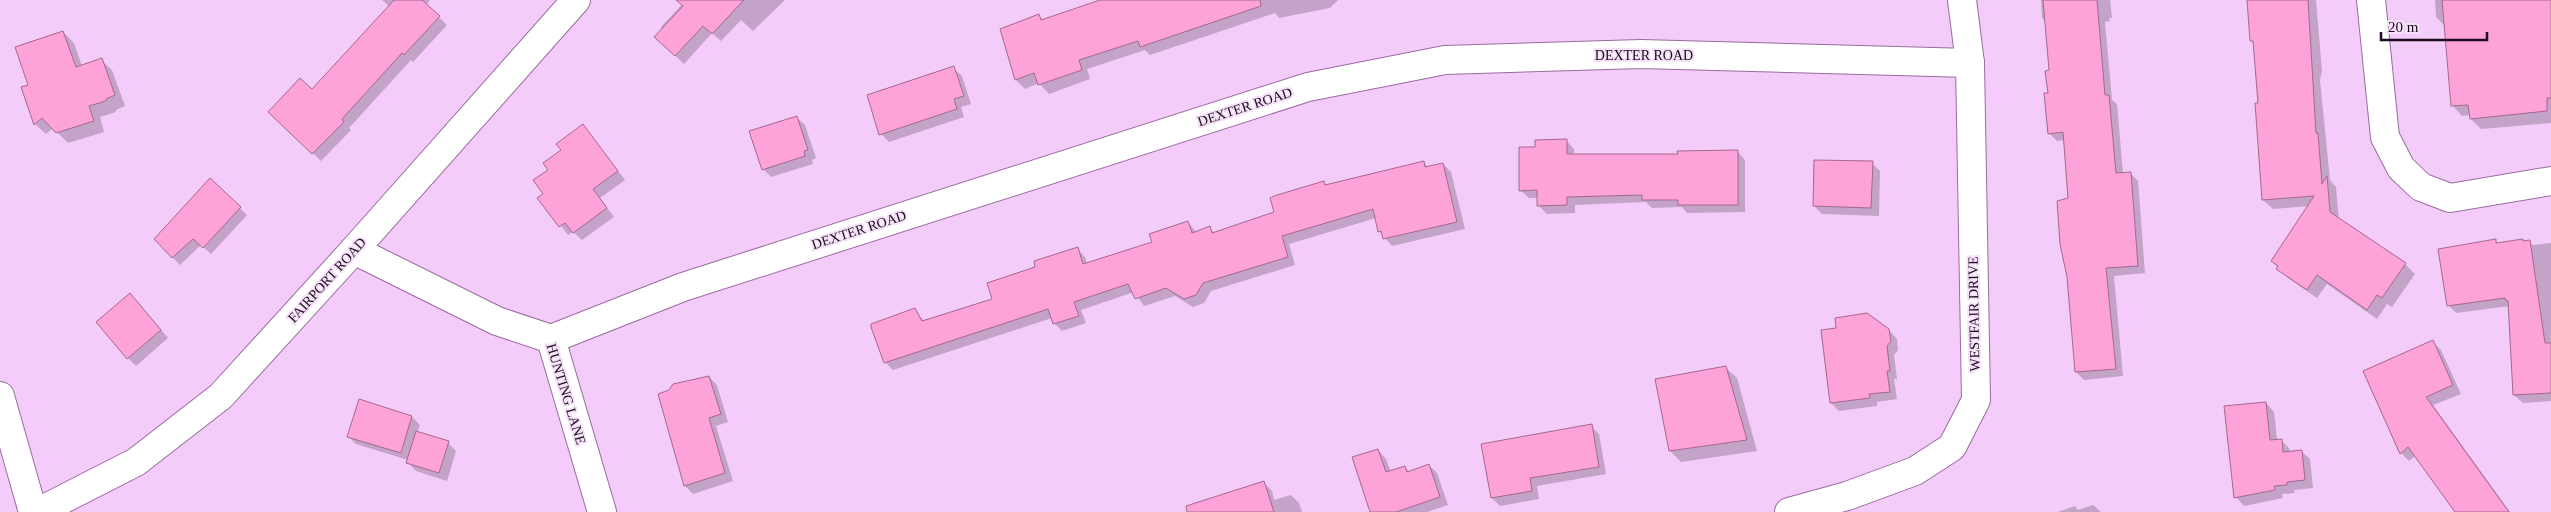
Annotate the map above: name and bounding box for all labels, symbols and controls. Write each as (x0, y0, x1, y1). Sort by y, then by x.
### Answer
scale bar (2381, 10, 2487, 42)
text: 20 m (2388, 19, 2419, 35)
street label: DEXTER ROAD (1595, 48, 1693, 63)
street label: DEXTER ROAD (1196, 85, 1294, 129)
street label: DEXTER ROAD (810, 208, 908, 252)
street label: FAIRPORT ROAD (285, 235, 369, 325)
street label: WESTFAIR DRIVE (1965, 256, 1983, 372)
street label: HUNTING LANE (544, 342, 588, 446)

